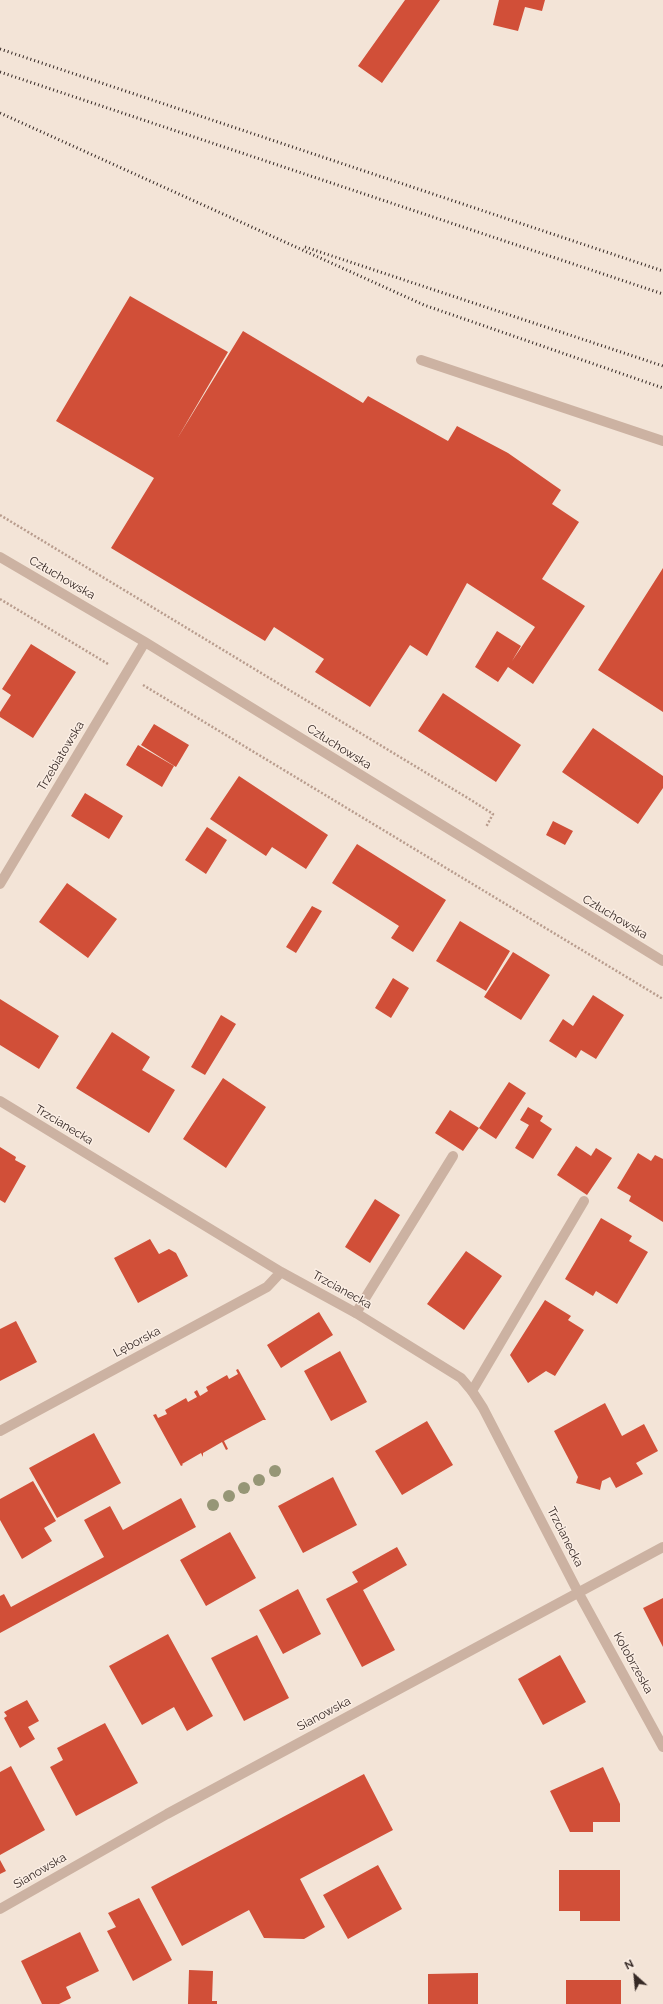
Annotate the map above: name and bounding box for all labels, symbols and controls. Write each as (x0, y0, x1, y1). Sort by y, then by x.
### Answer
street label: Człuchowska (27, 553, 97, 603)
street label: Trzebiatowska (35, 718, 87, 794)
street label: Człuchowska (304, 721, 374, 773)
street label: Człuchowska (580, 892, 650, 942)
street label: Trzcianecka (32, 1102, 96, 1148)
street label: Trzcianecka (310, 1268, 374, 1312)
street label: Lęborska (111, 1324, 163, 1360)
street label: Trzcianecka (544, 1505, 586, 1569)
street label: Kołobrzeska (610, 1630, 656, 1696)
street label: Sianowska (295, 1694, 353, 1734)
street label: Sianowska (11, 1850, 69, 1892)
north arrow (615, 1956, 655, 1996)
text: N (623, 1957, 636, 1973)

